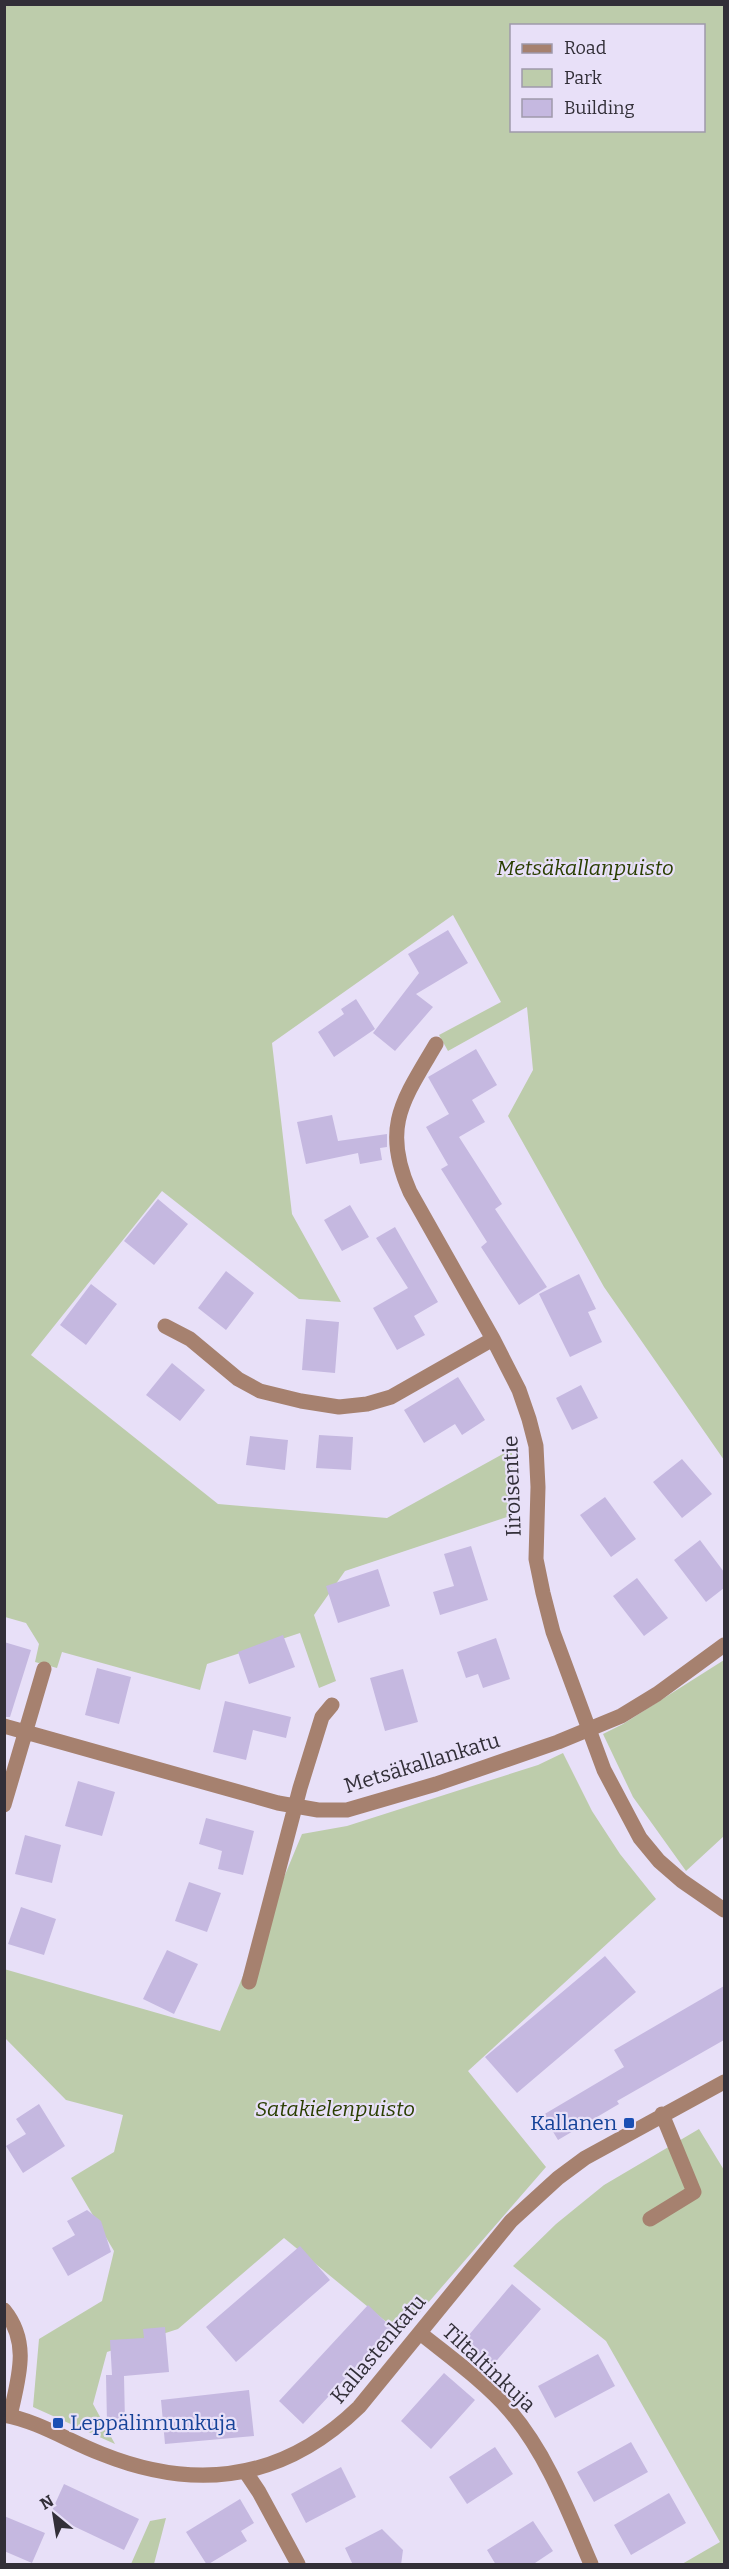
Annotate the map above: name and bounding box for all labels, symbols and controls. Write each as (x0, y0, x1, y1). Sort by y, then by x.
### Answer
legend (510, 24, 705, 132)
text: Road (564, 37, 607, 59)
text: Park (564, 67, 603, 89)
text: Building (564, 97, 635, 119)
park label: Metsäkallanpuisto (496, 855, 674, 881)
street label: Iiroisentie (497, 1435, 527, 1537)
street label: Metsäkallankatu (341, 1727, 503, 1799)
park label: Satakielenpuisto (255, 2096, 415, 2122)
place label: Kallanen (530, 2110, 617, 2136)
marker: Kallanen (622, 2116, 636, 2130)
street label: Kallastenkatu (325, 2289, 431, 2409)
street label: Tiltaltinkuja (437, 2318, 541, 2418)
place label: Leppälinnunkuja (70, 2410, 237, 2436)
marker: Leppälinnunkuja (51, 2416, 65, 2430)
north arrow (24, 2485, 84, 2545)
text: N (37, 2491, 57, 2514)

